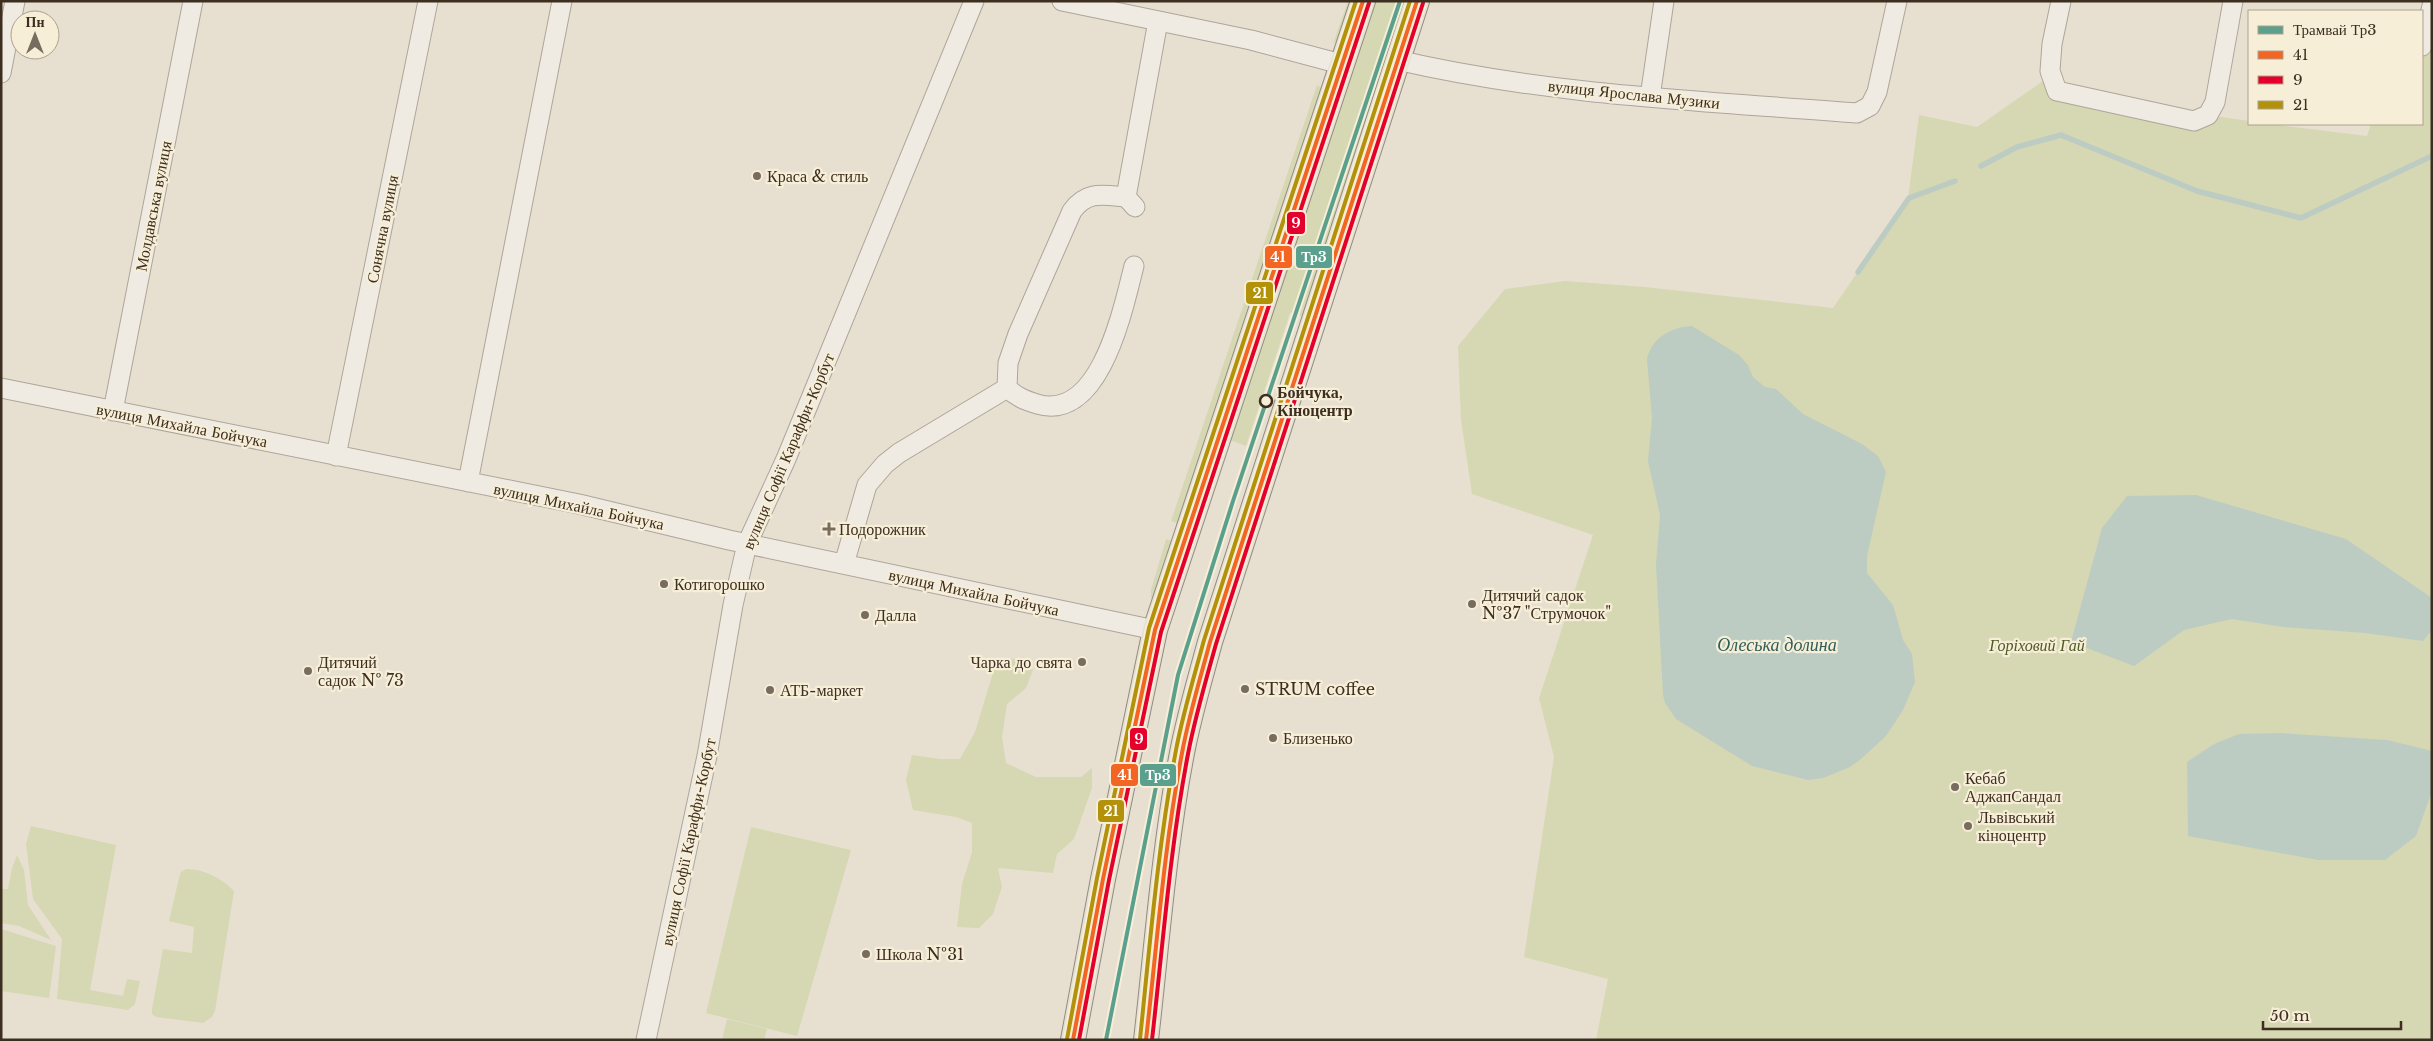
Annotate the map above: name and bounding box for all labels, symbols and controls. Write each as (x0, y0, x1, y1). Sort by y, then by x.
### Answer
north arrow (10, 10, 60, 60)
legend (2248, 10, 2423, 125)
text: Пн (26, 13, 44, 31)
text: Трамвай Тр3 (2293, 20, 2376, 39)
text: 41 (2293, 45, 2308, 64)
text: 9 (2293, 70, 2303, 89)
street label: вулиця Ярослава Музики (1547, 75, 1721, 113)
text: 21 (2293, 95, 2309, 114)
street label: Молдавська вулиця (131, 138, 176, 273)
place label: Краса & стиль (767, 166, 868, 186)
marker: Краса & стиль (751, 170, 763, 182)
street label: Сонячна вулиця (362, 173, 402, 285)
line badge: 9 (1286, 211, 1306, 235)
text: 9 (1291, 214, 1301, 232)
line badge: 41 (1264, 245, 1293, 269)
line badge: Тр3 (1295, 245, 1333, 269)
text: 41 (1270, 248, 1286, 266)
text: Тр3 (1301, 248, 1327, 266)
line badge: 21 (1245, 281, 1274, 305)
text: 21 (1252, 284, 1268, 302)
street label: вулиця Софії Караффи-Корбут (737, 350, 839, 552)
place label: Бойчука, Кіноцентр (1277, 382, 1353, 420)
marker: Бойчука, Кіноцентр (1259, 394, 1273, 408)
street label: вулиця Михайла Бойчука (95, 399, 269, 451)
street label: вулиця Михайла Бойчука (492, 478, 666, 534)
place label: Подорожник (839, 519, 926, 539)
marker: Подорожник (823, 523, 835, 535)
street label: вулиця Михайла Бойчука (887, 564, 1061, 620)
place label: Котигорошко (674, 574, 765, 594)
marker: Котигорошко (658, 578, 670, 590)
place label: Дитячий садок №37 "Струмочок" (1482, 585, 1611, 623)
marker: Дитячий садок №37 "Струмочок" (1466, 598, 1478, 610)
place label: Далла (875, 605, 916, 625)
marker: Далла (859, 609, 871, 621)
water label: Олеська долина (1717, 634, 1837, 656)
park label: Горіховий Гай (1988, 635, 2085, 655)
place label: Дитячий садок № 73 (318, 652, 404, 690)
place label: Чарка до свята (970, 652, 1072, 672)
marker: Чарка до свята (1076, 656, 1088, 668)
marker: Дитячий садок № 73 (302, 665, 314, 677)
place label: STRUM coffee (1255, 679, 1375, 699)
place label: АТБ-маркет (780, 680, 863, 700)
marker: STRUM coffee (1239, 683, 1251, 695)
marker: АТБ-маркет (764, 684, 776, 696)
line badge: 9 (1129, 727, 1148, 751)
place label: Близенько (1283, 728, 1353, 748)
text: 9 (1134, 730, 1144, 748)
marker: Близенько (1267, 732, 1279, 744)
street label: вулиця Софії Караффи-Корбут (656, 736, 720, 948)
line badge: 41 (1110, 763, 1139, 787)
line badge: Тр3 (1139, 763, 1177, 787)
text: 41 (1117, 766, 1133, 784)
text: Тр3 (1145, 766, 1171, 784)
place label: Кебаб АджапСандал (1965, 768, 2061, 806)
marker: Кебаб АджапСандал (1949, 781, 1961, 793)
line badge: 21 (1097, 799, 1125, 823)
text: 21 (1103, 802, 1119, 820)
place label: Львівський кіноцентр (1978, 807, 2055, 845)
marker: Львівський кіноцентр (1962, 820, 1974, 832)
place label: Школа №31 (876, 944, 964, 964)
marker: Школа №31 (860, 948, 872, 960)
scale bar (2263, 998, 2400, 1030)
text: 50 m (2270, 1006, 2310, 1025)

